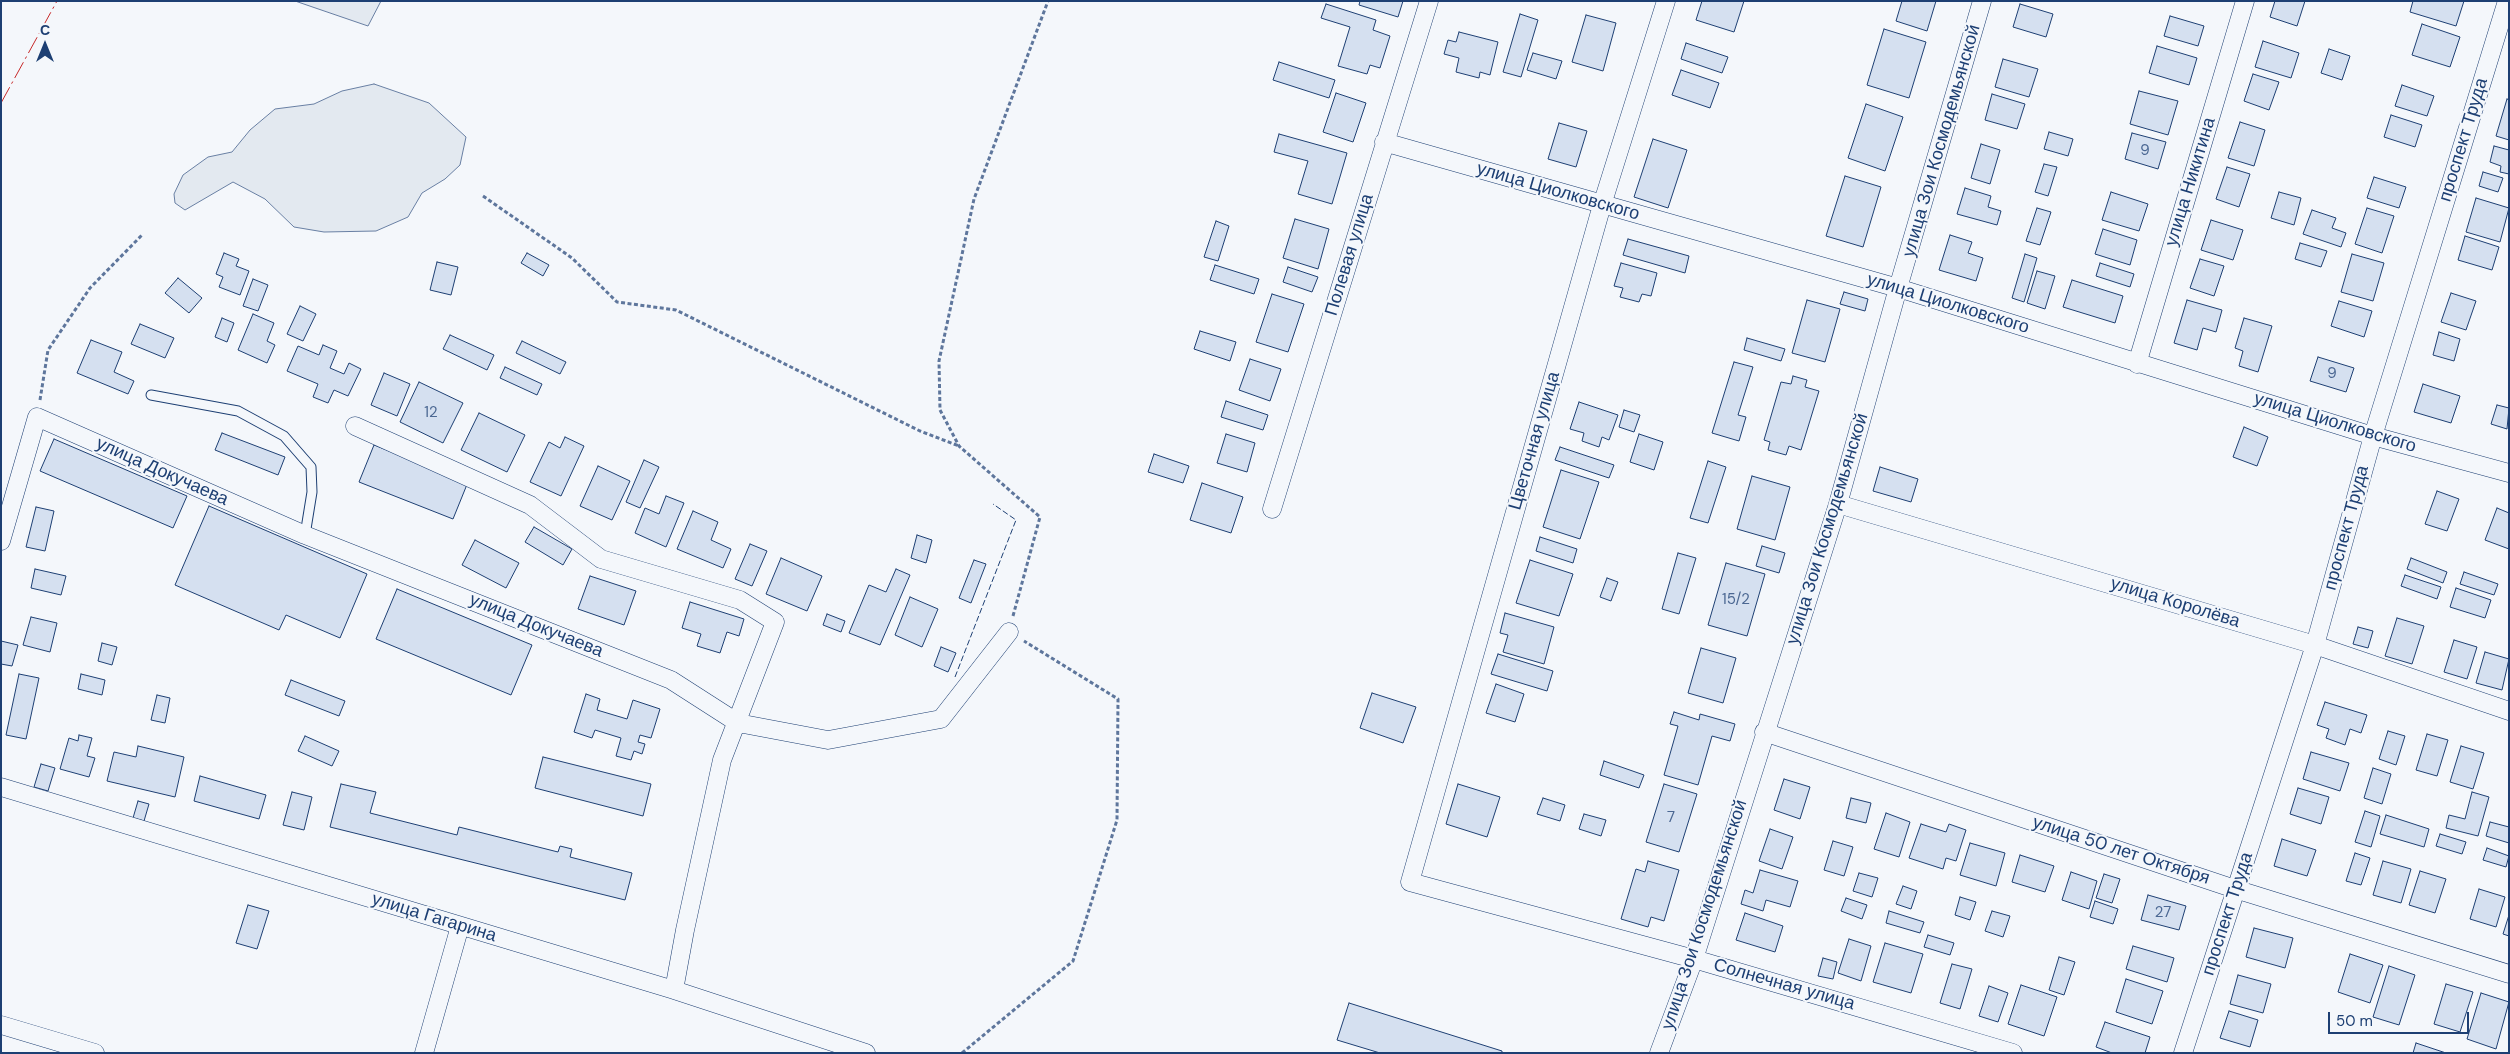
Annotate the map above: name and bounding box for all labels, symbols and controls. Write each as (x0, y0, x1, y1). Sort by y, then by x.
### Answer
north arrow (20, 20, 70, 70)
text: С (40, 21, 50, 39)
street label: улица Зои Космодемьянской (1898, 22, 1986, 260)
street label: проспект Труда (2435, 75, 2493, 205)
street label: улица Никитина (2161, 115, 2221, 249)
house number: 9 (2140, 142, 2150, 160)
street label: улица Циолковского (1474, 158, 1642, 226)
street label: Полевая улица (1321, 191, 1379, 319)
street label: улица Циолковского (1864, 269, 2032, 339)
house number: 9 (2327, 365, 2337, 383)
street label: Цветочная улица (1505, 369, 1565, 513)
street label: улица Циолковского (2251, 388, 2419, 458)
house number: 12 (424, 404, 438, 422)
street label: улица Зои Космодемьянской (1783, 411, 1873, 647)
street label: улица Докучаева (93, 433, 231, 511)
street label: проспект Труда (2320, 463, 2374, 593)
street label: улица Королёва (2108, 573, 2242, 633)
street label: улица Докучаева (466, 589, 606, 663)
house number: 15/2 (1722, 591, 1750, 609)
street label: улица Зои Космодемьянской (1658, 797, 1752, 1033)
house number: 7 (1667, 809, 1675, 827)
street label: улица 50 лет Октября (2030, 812, 2212, 890)
street label: проспект Труда (2198, 850, 2258, 978)
street label: улица Гагарина (369, 889, 499, 947)
house number: 27 (2155, 904, 2171, 922)
street label: Солнечная улица (1711, 955, 1857, 1015)
scale bar (2330, 1002, 2471, 1034)
text: 50 m (2336, 1011, 2373, 1031)

